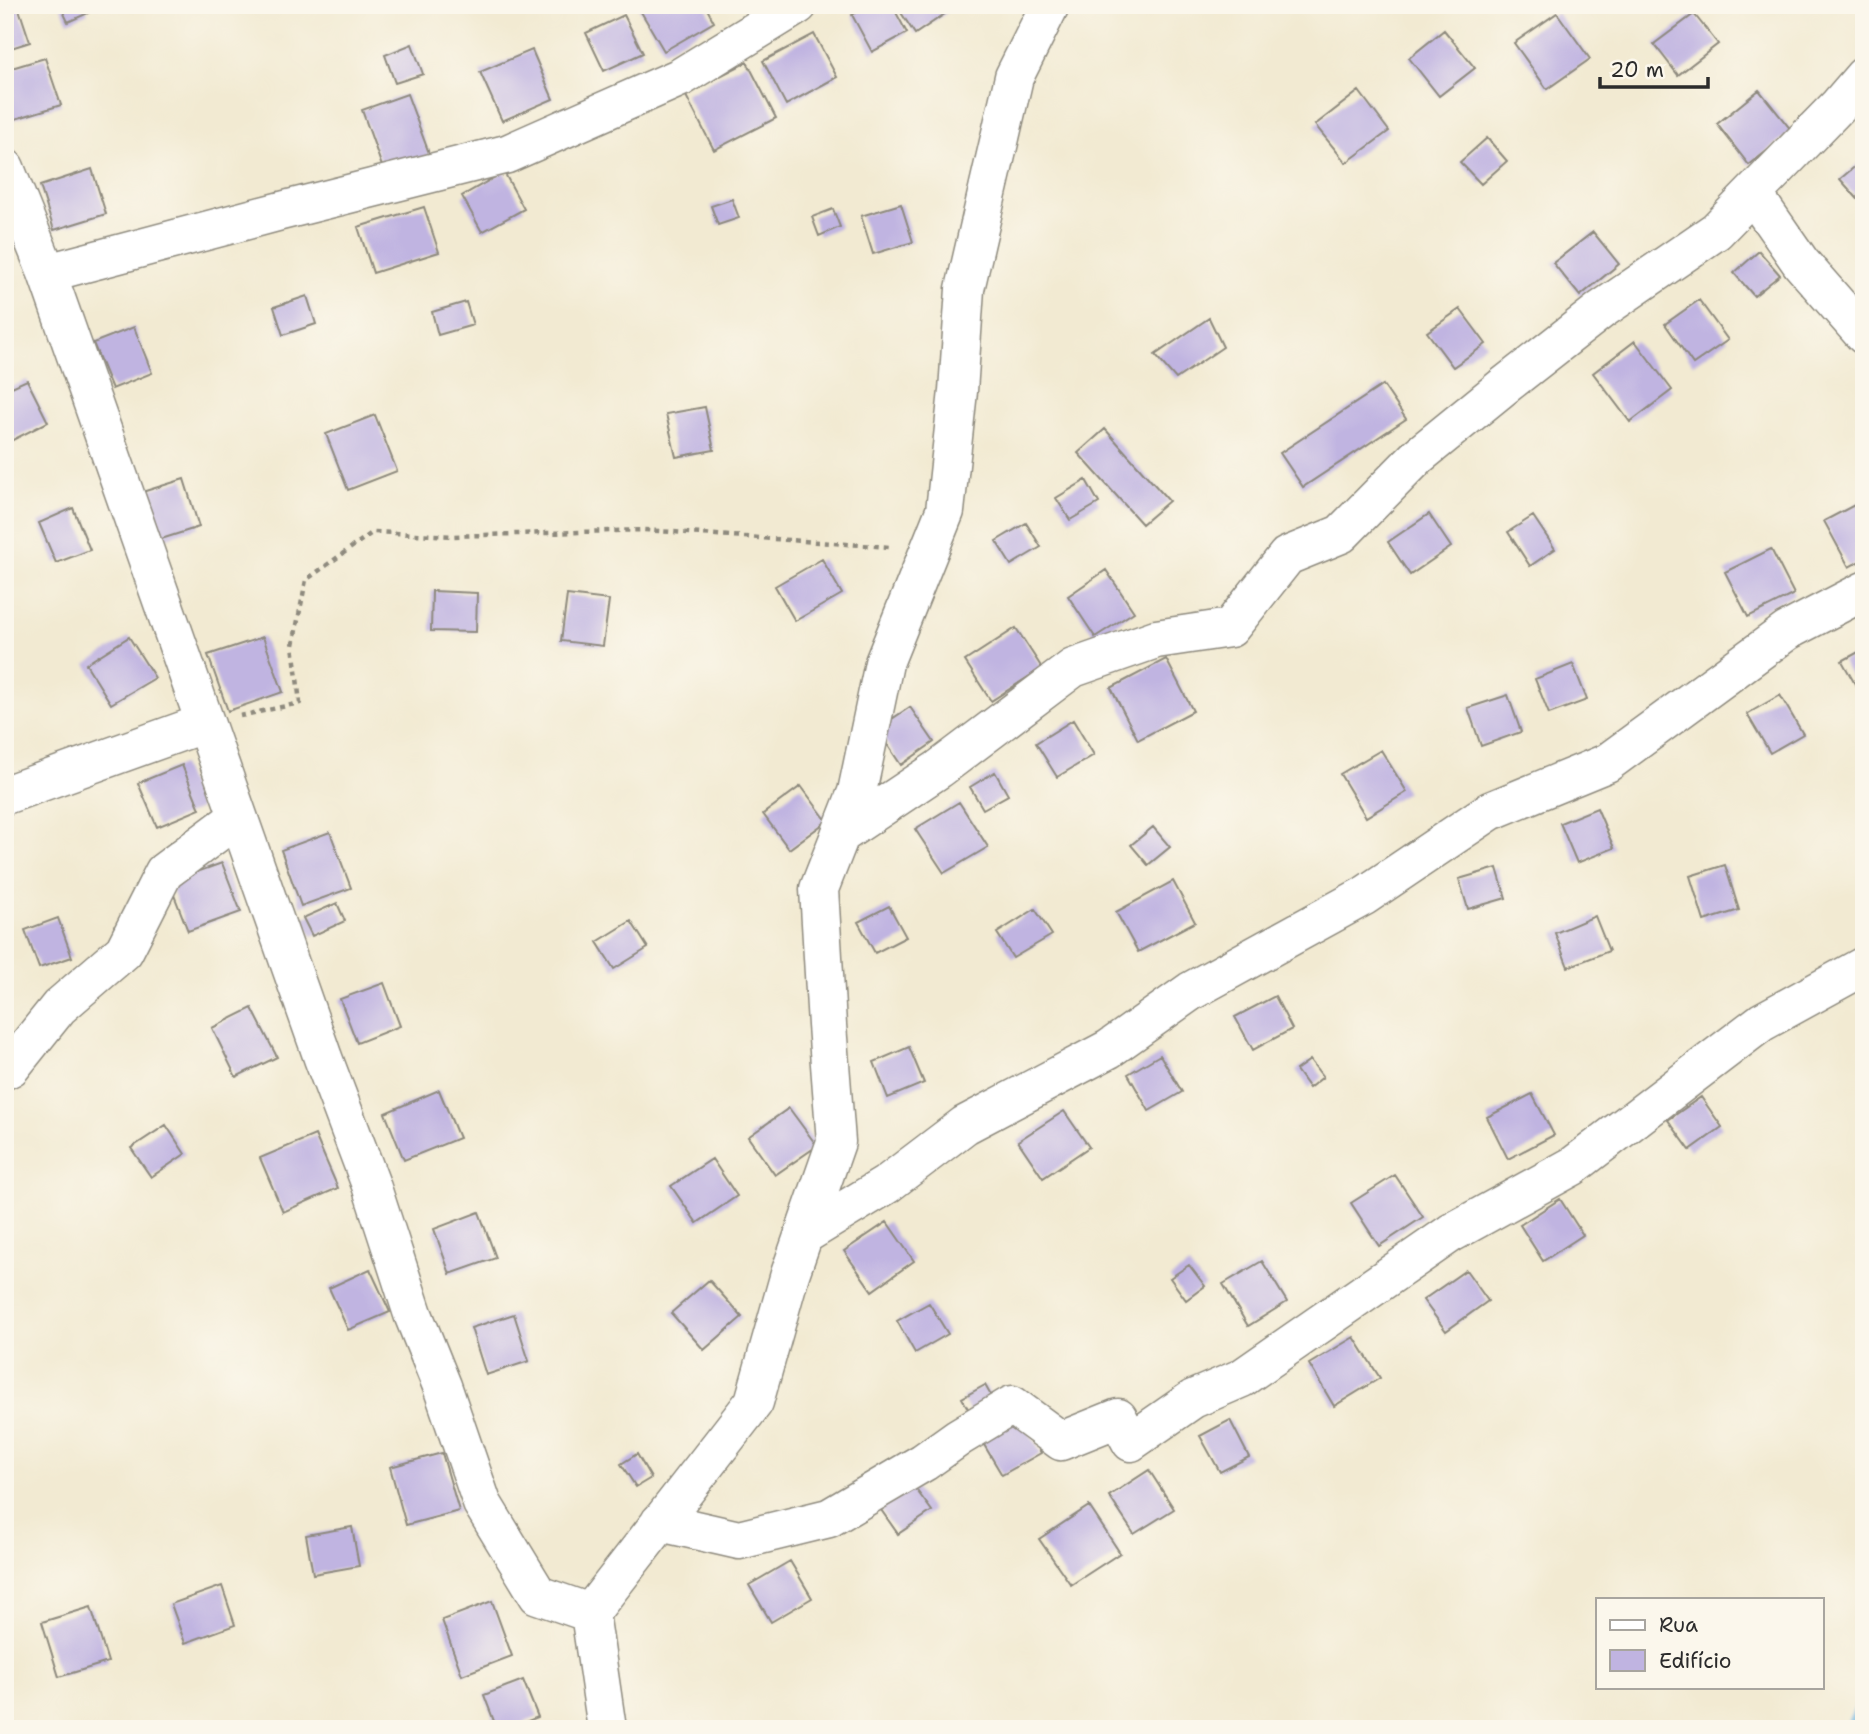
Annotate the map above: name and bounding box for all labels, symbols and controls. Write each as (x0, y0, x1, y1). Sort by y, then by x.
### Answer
scale bar (1600, 46, 1708, 90)
text: 20 m (1610, 56, 1664, 84)
legend (1596, 1598, 1824, 1688)
text: Rua (1659, 1611, 1698, 1639)
text: Edifício (1659, 1647, 1731, 1675)

